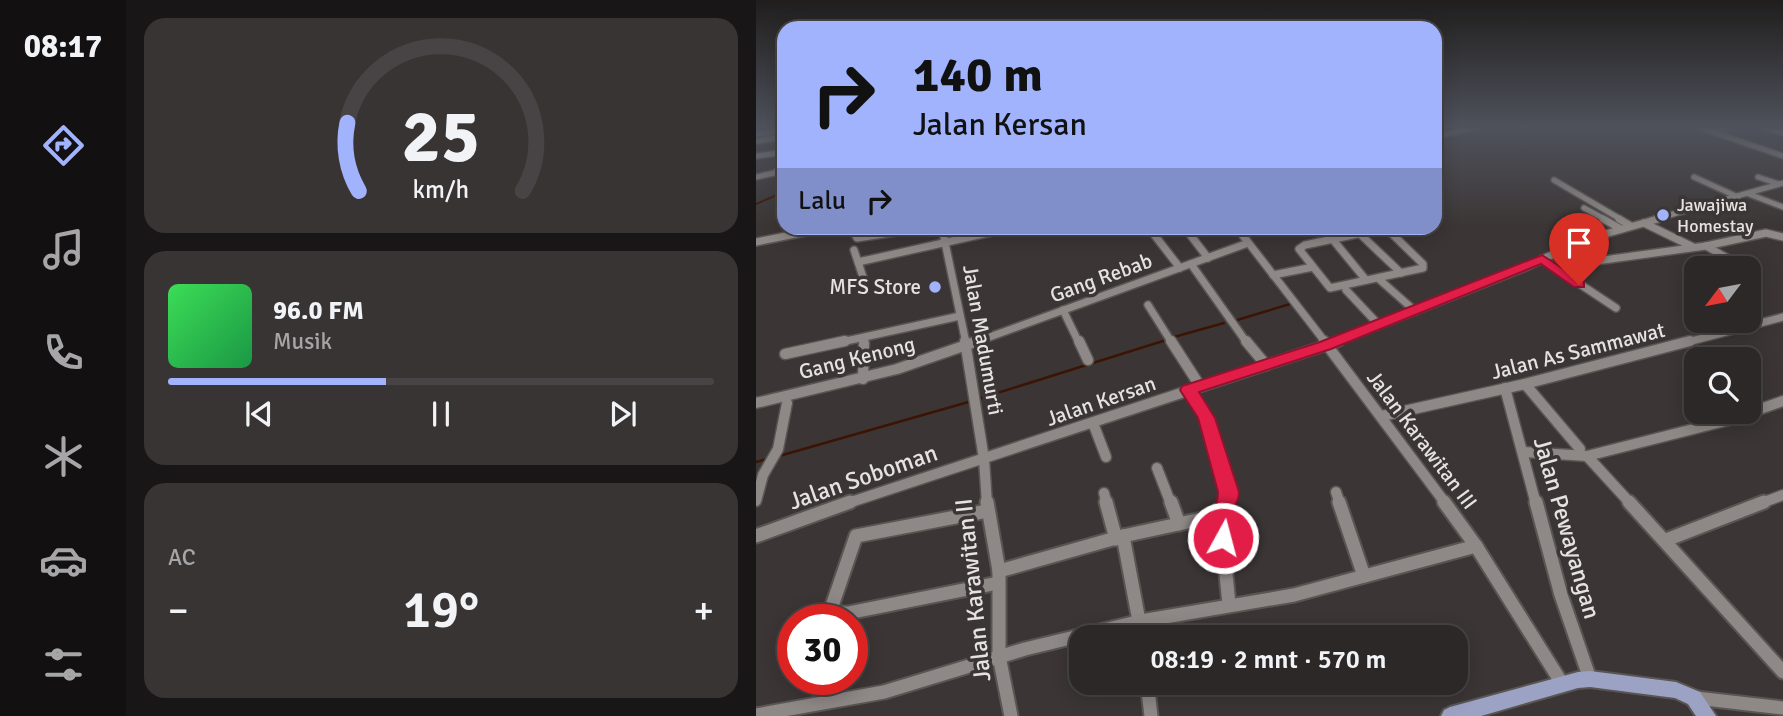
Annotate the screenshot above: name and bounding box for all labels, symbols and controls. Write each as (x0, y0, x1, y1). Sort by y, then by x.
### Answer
text: 08:17 (24, 27, 102, 66)
text: 140 m (913, 45, 1043, 105)
icon: right (798, 49, 889, 140)
text: 25 (402, 94, 480, 183)
text: Jalan Kersan (913, 105, 1087, 144)
icon: directions (39, 121, 88, 170)
text: km/h (413, 174, 469, 205)
icon: right (860, 182, 898, 220)
text: Lalu (798, 185, 846, 217)
place label: Jawajiwa Homestay (1677, 194, 1754, 237)
marker: Jawajiwa Homestay (1655, 207, 1671, 223)
pin (1549, 213, 1609, 285)
icon: arrive (1560, 224, 1598, 262)
icon: music (39, 225, 88, 274)
street label: Gang Rebab (1046, 247, 1156, 309)
north arrow (1684, 256, 1760, 332)
map controls (1684, 256, 1761, 424)
street label: Jalan Madumurti (957, 263, 1009, 417)
place label: MFS Store (829, 274, 921, 300)
marker: MFS Store (927, 279, 943, 295)
text: 96.0 FM (273, 295, 364, 327)
street label: Jalan As Sammawat (1488, 317, 1668, 385)
text: Musik (273, 327, 332, 356)
icon: phone (39, 328, 88, 377)
street label: Gang Kenong (796, 331, 918, 385)
button: search (1684, 347, 1761, 424)
street label: Jalan Karawitan III (1361, 365, 1483, 515)
street label: Jalan Kersan (1043, 370, 1159, 432)
icon: previous (240, 395, 278, 433)
icon: pause (422, 395, 460, 433)
icon: next (604, 395, 642, 433)
icon: climate (39, 432, 88, 481)
street label: Jalan Pewayangan (1527, 434, 1607, 622)
street label: Jalan Soboman (785, 438, 941, 516)
street label: Jalan Karawitan II (948, 497, 998, 683)
position arrow (1186, 501, 1260, 575)
icon: car (39, 536, 88, 585)
text: AC (168, 543, 196, 572)
text: 19° (403, 578, 479, 642)
text: − (168, 587, 189, 634)
text: + (693, 587, 714, 634)
speed limit sign: 30 (777, 604, 868, 695)
icon: filters (39, 640, 88, 689)
text: 08:19 · 2 mnt · 570 m (1151, 644, 1386, 676)

